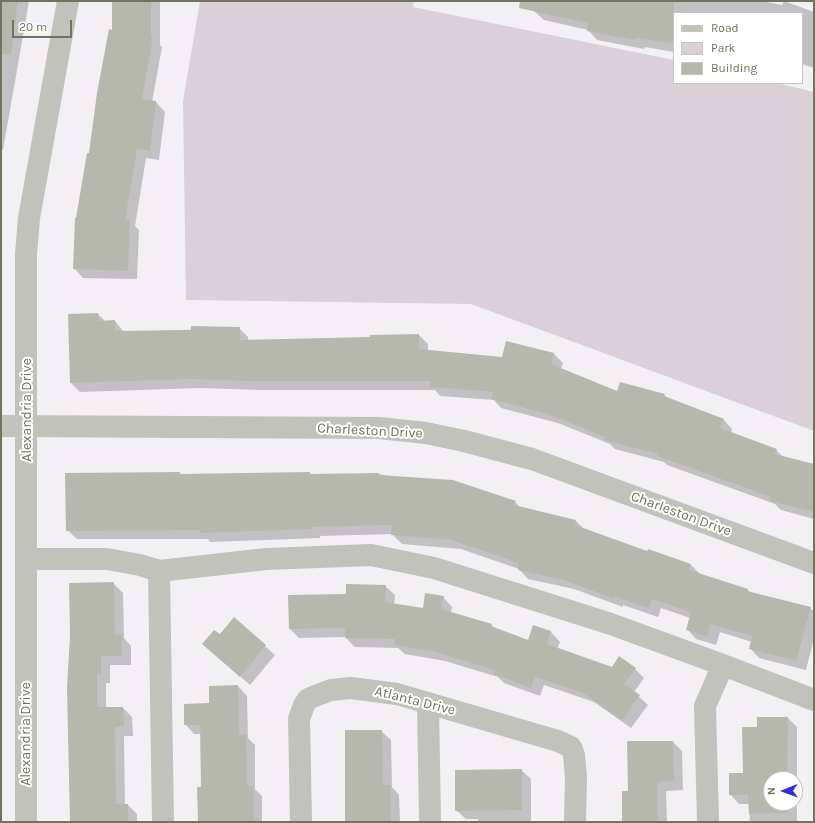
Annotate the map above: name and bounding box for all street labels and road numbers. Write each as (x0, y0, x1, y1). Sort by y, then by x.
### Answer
street label: Alexandria Drive (19, 358, 35, 462)
street label: Charleston Drive (317, 420, 423, 442)
street label: Charleston Drive (628, 488, 734, 540)
street label: Alexandria Drive (18, 682, 34, 786)
street label: Atlanta Drive (373, 683, 457, 719)

